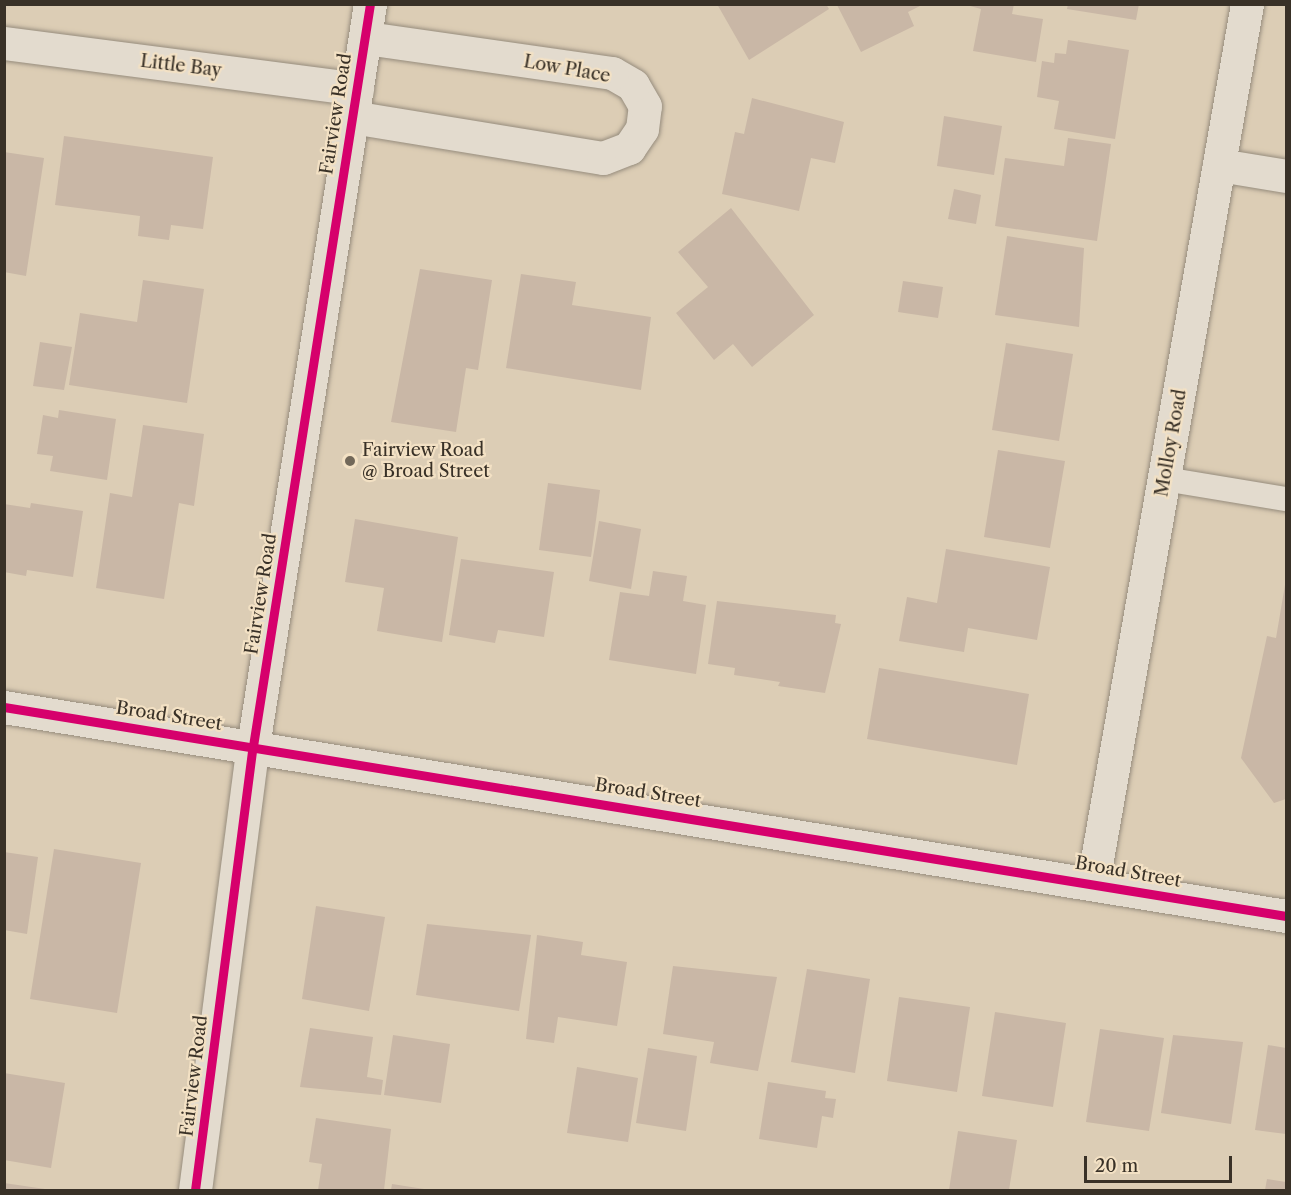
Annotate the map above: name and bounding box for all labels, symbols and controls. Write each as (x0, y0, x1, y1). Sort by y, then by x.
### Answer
street label: Little Bay (139, 50, 223, 82)
street label: Low Place (522, 51, 612, 87)
street label: Fairview Road (316, 52, 356, 176)
street label: Molloy Road (1151, 387, 1191, 499)
place label: Fairview Road @ Broad Street (362, 440, 490, 482)
marker: Fairview Road @ Broad Street (343, 454, 357, 468)
street label: Fairview Road (241, 532, 281, 656)
street label: Broad Street (114, 697, 224, 735)
street label: Broad Street (593, 774, 703, 812)
street label: Broad Street (1073, 852, 1183, 892)
street label: Fairview Road (176, 1014, 212, 1138)
scale bar (1087, 1144, 1236, 1182)
text: 20 m (1095, 1155, 1138, 1177)

